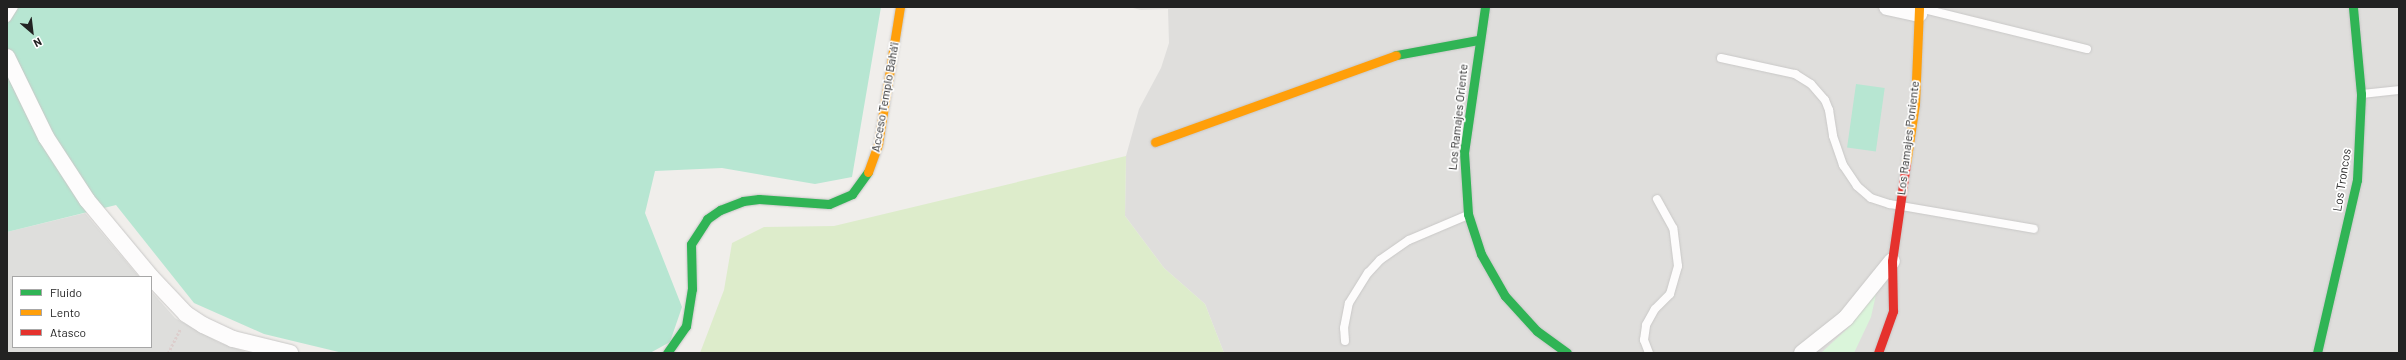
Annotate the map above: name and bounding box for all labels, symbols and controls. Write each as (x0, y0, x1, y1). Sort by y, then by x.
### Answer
north arrow (12, 12, 52, 52)
text: N (32, 36, 44, 50)
street label: Acceso Templo Bahá'i (868, 41, 902, 153)
street label: Los Ramajes Oriente (1445, 63, 1471, 171)
street label: Los Ramajes Poniente (1894, 80, 1922, 196)
street label: Los Troncos (2330, 148, 2354, 212)
legend (12, 276, 152, 348)
text: Fluido (50, 285, 82, 299)
text: Lento (50, 305, 80, 319)
text: Atasco (50, 325, 86, 339)

